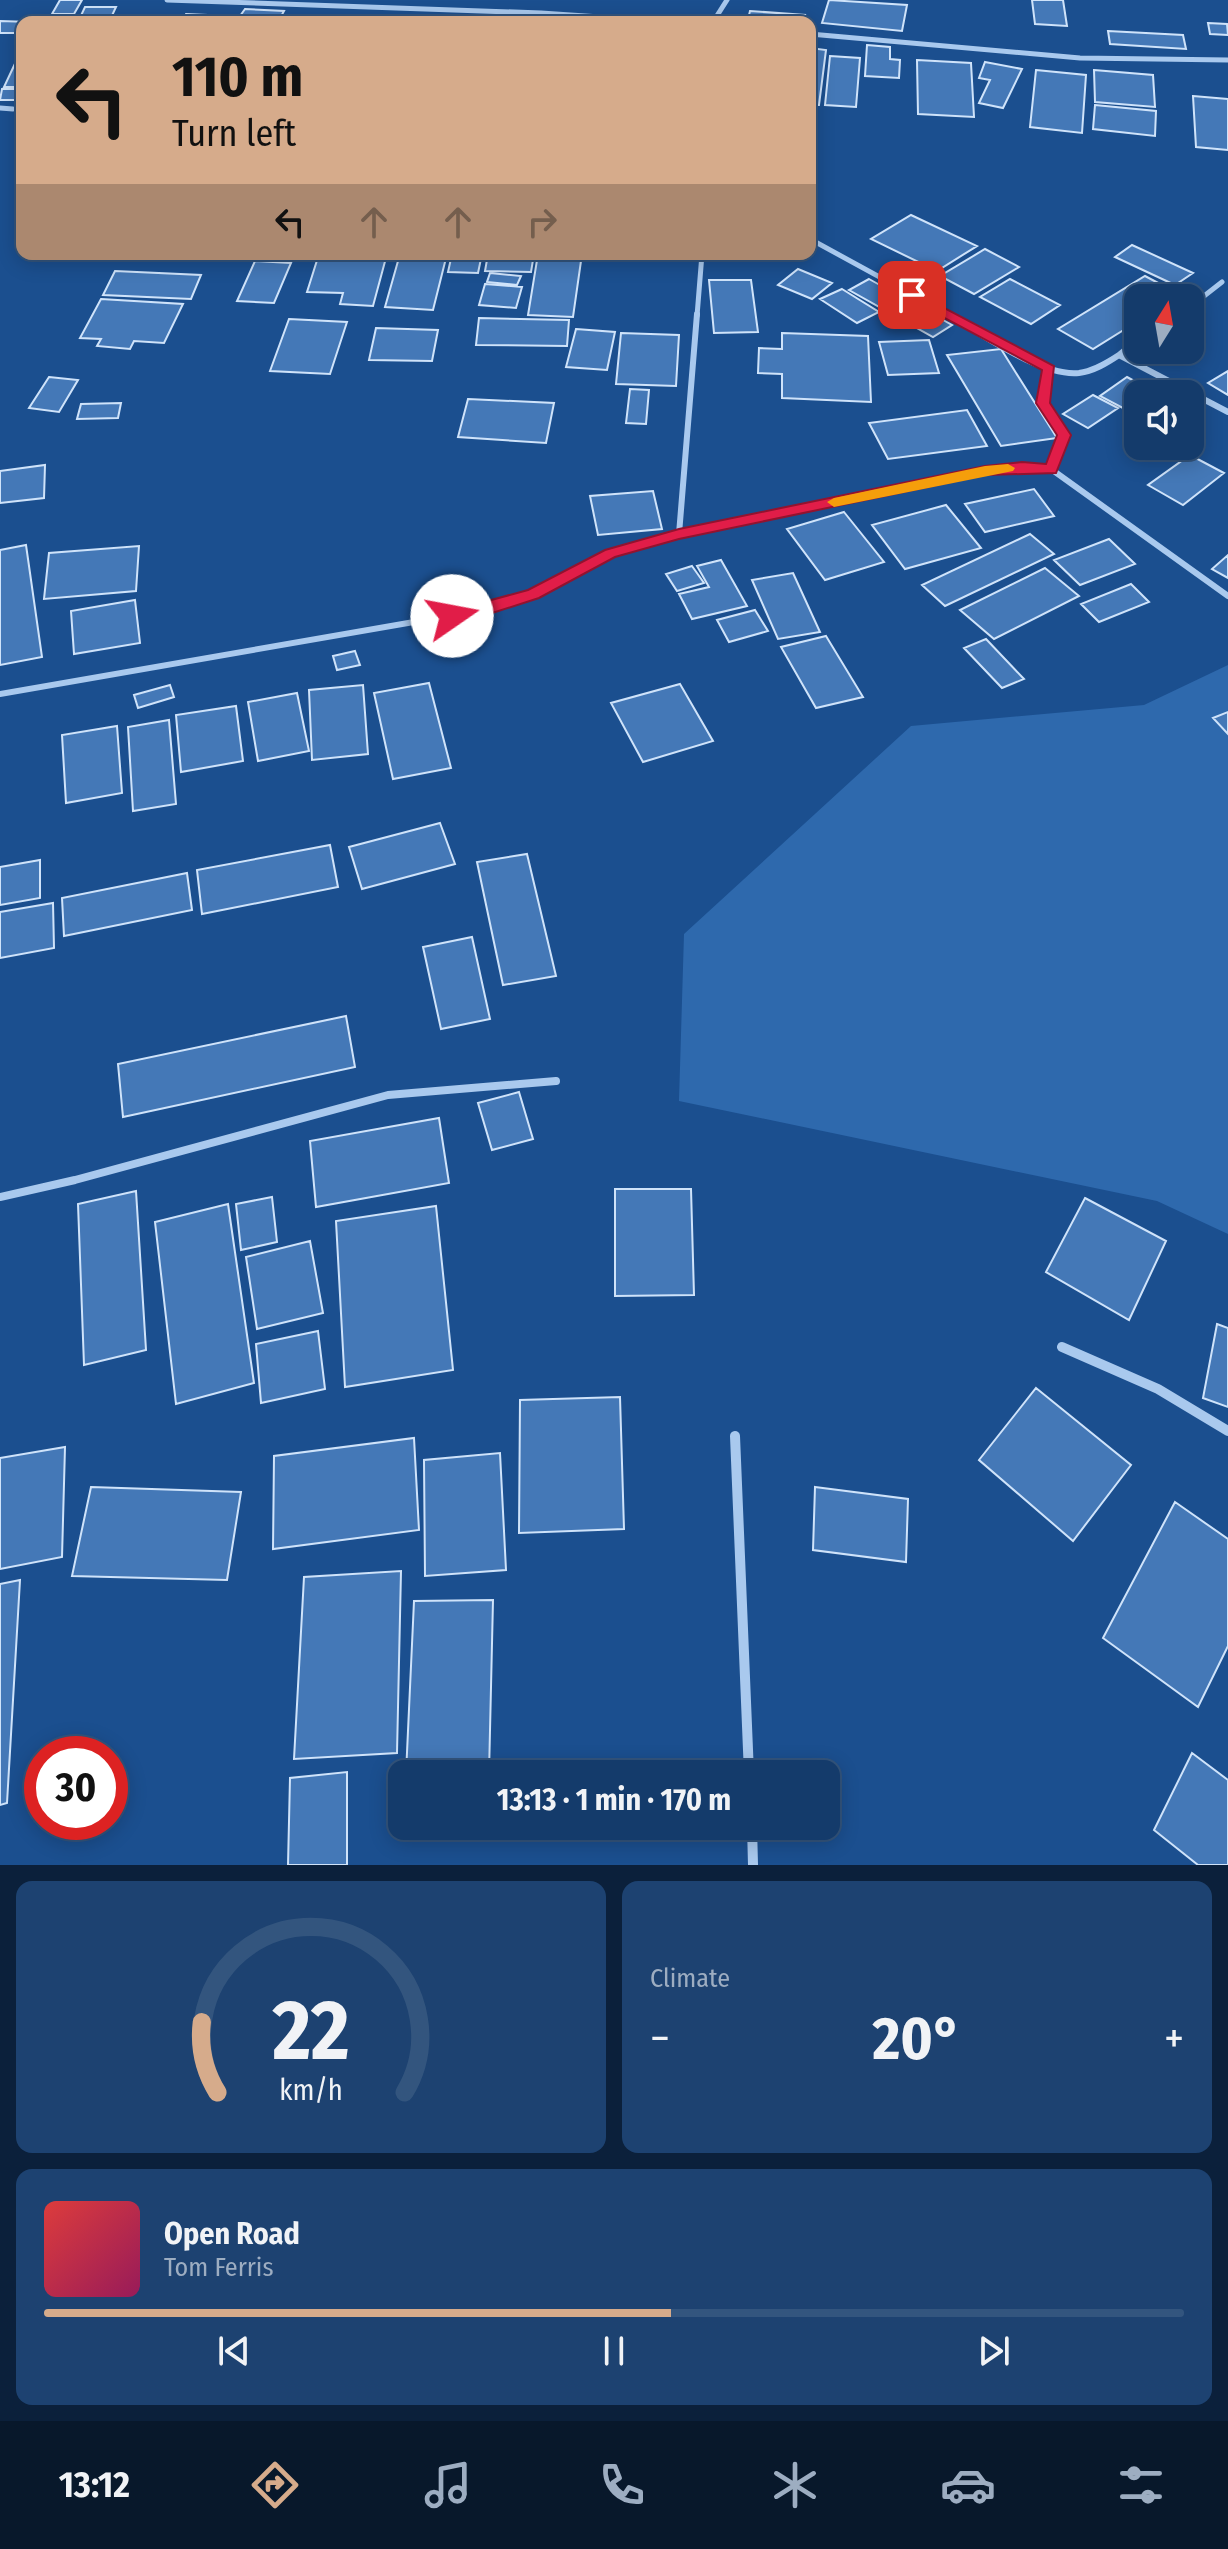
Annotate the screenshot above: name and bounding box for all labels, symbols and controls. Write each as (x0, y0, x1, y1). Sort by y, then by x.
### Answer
text: 110 m (172, 44, 303, 111)
icon: left (40, 48, 144, 152)
text: Turn left (172, 112, 296, 156)
icon: left (268, 200, 312, 244)
icon: ahead (352, 200, 396, 244)
icon: ahead (436, 200, 480, 244)
icon: right (520, 200, 564, 244)
pin (878, 261, 946, 329)
icon: arrive (890, 273, 934, 317)
north arrow (1124, 284, 1204, 364)
map controls (1124, 284, 1204, 460)
button: sound (1124, 380, 1204, 460)
position arrow (410, 574, 494, 658)
speed limit sign: 30 (24, 1736, 128, 1840)
text: 13:13 · 1 min · 170 m (497, 1782, 731, 1818)
text: Climate (650, 1963, 730, 1994)
text: 22 (271, 1981, 350, 2081)
text: 20° (873, 2003, 961, 2075)
text: − (650, 2012, 670, 2065)
text: + (1164, 2012, 1184, 2065)
text: km/h (279, 2073, 343, 2108)
text: Open Road (164, 2216, 300, 2252)
text: Tom Ferris (164, 2252, 274, 2283)
icon: previous (212, 2329, 256, 2373)
icon: pause (592, 2329, 636, 2373)
icon: next (972, 2329, 1016, 2373)
icon: directions (247, 2457, 303, 2513)
icon: music (420, 2457, 476, 2513)
icon: phone (594, 2457, 650, 2513)
icon: climate (767, 2457, 823, 2513)
icon: car (940, 2457, 996, 2513)
icon: filters (1113, 2457, 1169, 2513)
text: 13:12 (59, 2463, 130, 2507)

